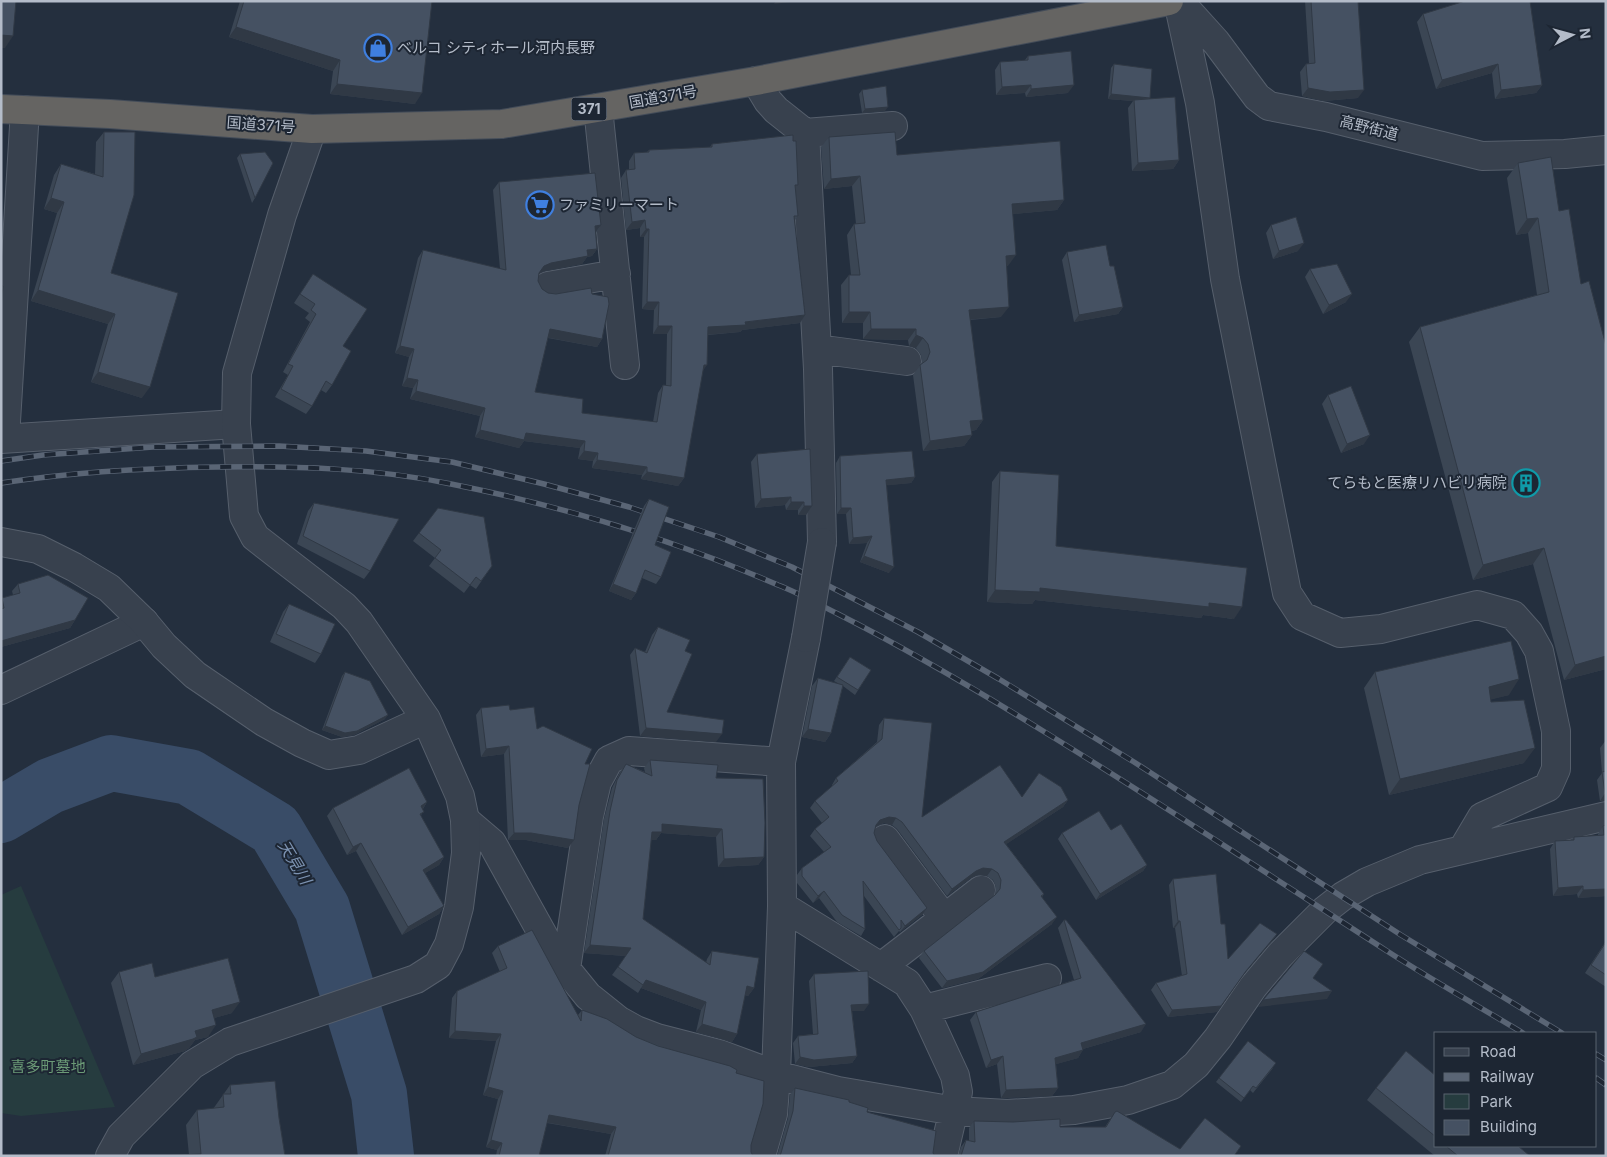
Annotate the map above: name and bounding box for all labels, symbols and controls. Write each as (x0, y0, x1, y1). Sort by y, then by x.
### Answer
north arrow (1547, 10, 1597, 60)
text: N (1576, 27, 1594, 40)
shop icon: ベルコ シティホール河内長野 (363, 33, 393, 63)
place label: ベルコ シティホール河内長野 (397, 38, 595, 57)
street label: 国道371号 (627, 81, 698, 112)
road number: 371 (572, 98, 606, 120)
street label: 高野街道 (1338, 111, 1401, 144)
street label: 国道371号 (226, 113, 296, 136)
supermarket icon: ファミリーマート (525, 190, 555, 220)
place label: ファミリーマート (559, 195, 679, 214)
building icon: てらもと医療リハビリ病院 (1511, 468, 1541, 498)
place label: てらもと医療リハビリ病院 (1327, 473, 1507, 492)
water label: 天見川 (274, 836, 317, 889)
legend (1434, 1032, 1597, 1147)
text: Road (1480, 1042, 1516, 1061)
park label: 喜多町墓地 (10, 1057, 86, 1076)
text: Railway (1480, 1067, 1535, 1086)
text: Park (1480, 1092, 1513, 1111)
text: Building (1480, 1117, 1537, 1136)

